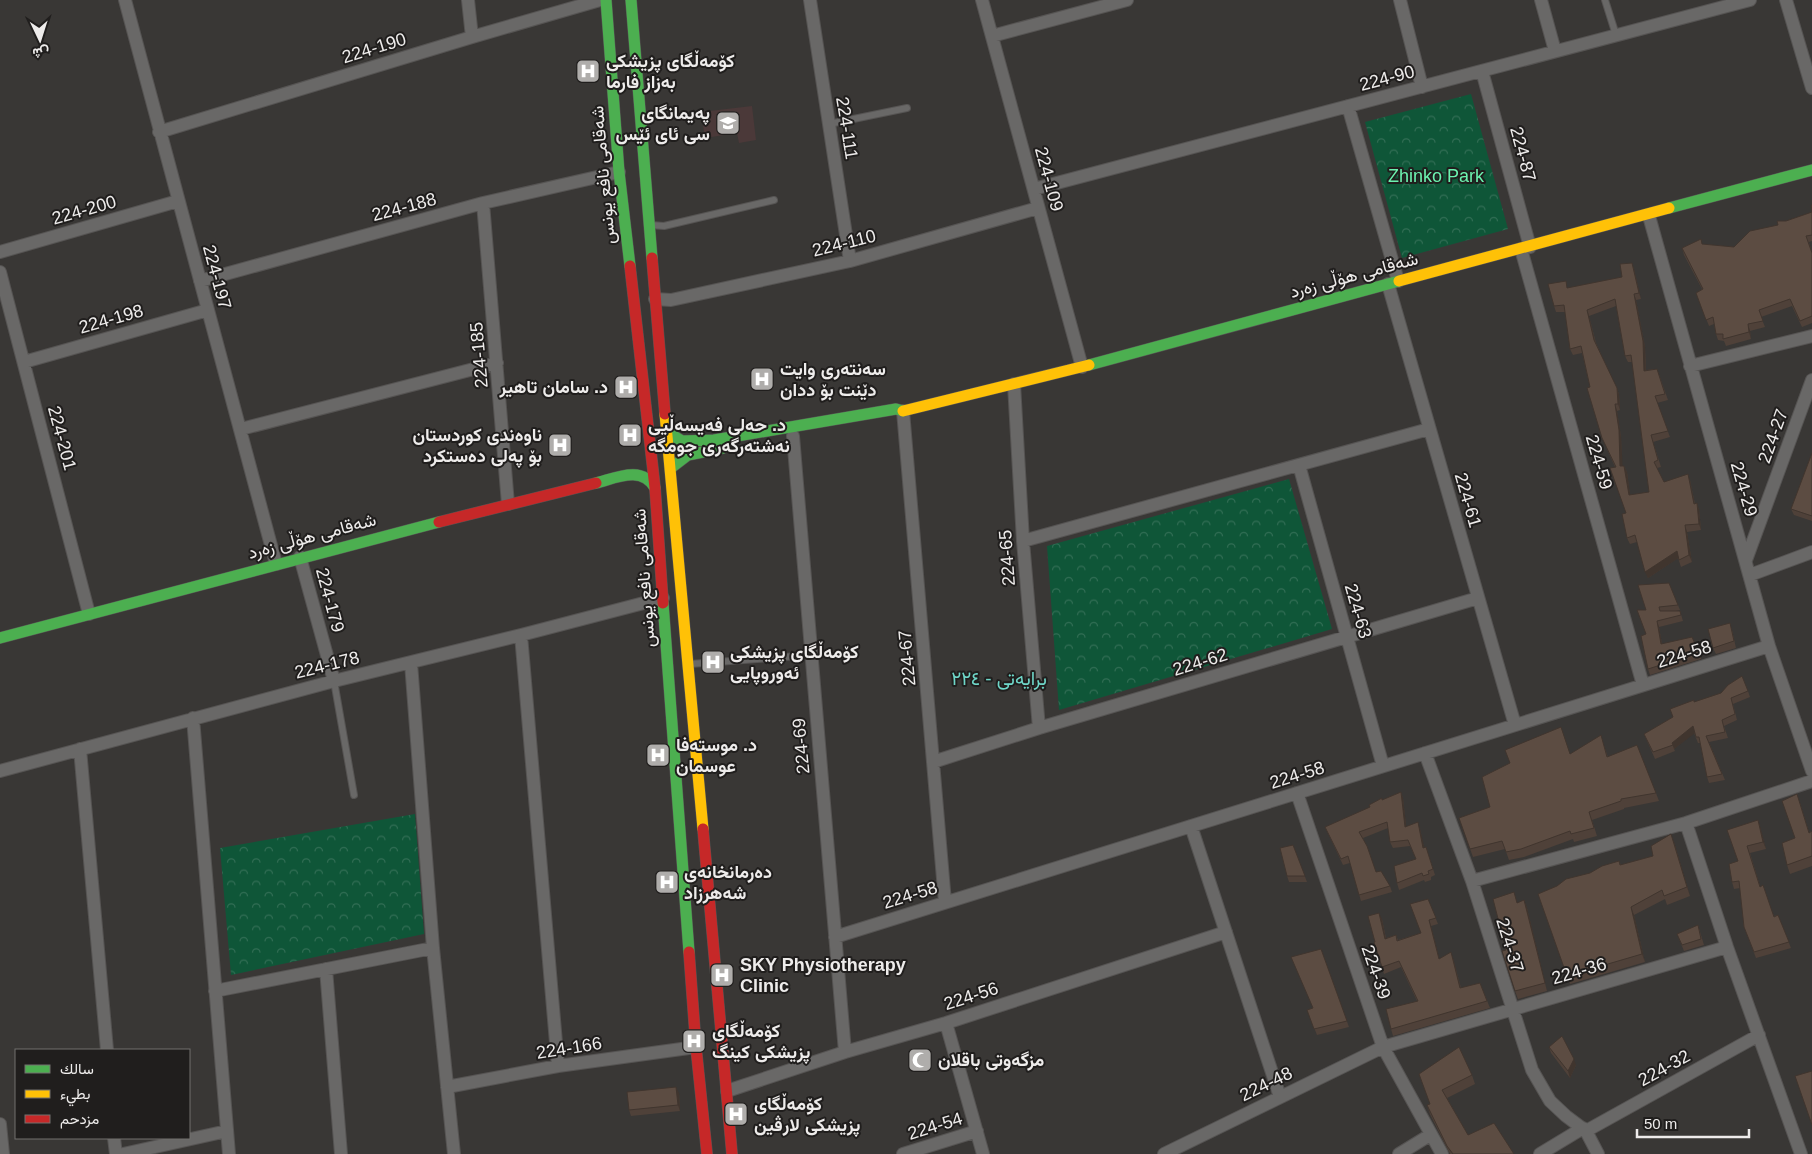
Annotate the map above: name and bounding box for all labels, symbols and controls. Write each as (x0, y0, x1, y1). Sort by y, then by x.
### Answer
north arrow (15, 15, 65, 65)
street label: 224-190 (339, 29, 409, 67)
text: ش (32, 43, 50, 62)
place label: کۆمەڵگای پزیشکی بەزاز فارما (606, 50, 735, 93)
hospital icon: کۆمەڵگای پزیشکی بەزاز فارما (575, 58, 601, 84)
street label: 224-90 (1357, 61, 1417, 95)
street label: 224-111 (832, 95, 862, 161)
place label: پەیمانگای سی ئای ئێس (615, 103, 710, 145)
street label: شەقامی نافع یونس (587, 105, 621, 245)
school or university icon: پەیمانگای سی ئای ئێس (715, 110, 741, 136)
street label: 224-87 (1506, 124, 1540, 184)
street label: 224-109 (1031, 145, 1067, 213)
park label: Zhinko Park (1388, 166, 1485, 186)
street label: 224-188 (370, 189, 438, 225)
street label: 224-200 (49, 191, 119, 229)
street label: 224-110 (810, 225, 878, 261)
street label: 224-197 (199, 243, 235, 311)
street label: شەقامی هۆڵی زەرد (1287, 247, 1421, 303)
street label: 224-198 (76, 300, 146, 338)
street label: 224-185 (466, 321, 492, 389)
place label: سەنتەری وایت دێنت بۆ ددان (780, 359, 886, 401)
hospital icon: سەنتەری وایت دێنت بۆ ددان (749, 366, 775, 392)
hospital icon: د. سامان تاهیر (613, 374, 639, 400)
place label: د. سامان تاهیر (498, 377, 608, 398)
street label: 224-201 (44, 404, 80, 472)
street label: 224-27 (1754, 406, 1792, 466)
place label: د. حەلی فەیسەڵیی نەشتەرگەری جومگە (648, 414, 790, 457)
hospital icon: د. حەلی فەیسەڵیی نەشتەرگەری جومگە (617, 422, 643, 448)
place label: ناوەندی کوردستان بۆ پەلی دەستکرد (412, 425, 542, 468)
hospital icon: ناوەندی کوردستان بۆ پەلی دەستکرد (547, 432, 573, 458)
street label: 224-59 (1582, 432, 1616, 492)
street label: 224-29 (1727, 459, 1761, 519)
street label: 224-61 (1451, 470, 1485, 530)
street label: شەقامی هۆڵی زەرد (245, 508, 379, 564)
street label: شەقامی نافع یونس (629, 508, 661, 648)
street label: 224-65 (995, 529, 1019, 587)
street label: 224-179 (312, 566, 348, 634)
street label: 224-63 (1341, 581, 1375, 641)
street label: 224-67 (895, 629, 919, 687)
street label: 224-58 (1654, 636, 1714, 672)
place label: کۆمەڵگای پزیشکی ئەوروپایی (730, 641, 859, 685)
street label: 224-62 (1170, 644, 1230, 680)
street label: 224-178 (293, 647, 361, 683)
hospital icon: کۆمەڵگای پزیشکی ئەوروپایی (700, 649, 726, 675)
district label: برایەتی - ٢٢٤ (951, 668, 1047, 690)
street label: 224-69 (789, 717, 813, 775)
place label: د. موستەفا عوسمان (676, 735, 757, 777)
hospital icon: د. موستەفا عوسمان (645, 742, 671, 768)
street label: 224-58 (1267, 757, 1327, 793)
place label: دەرمانخانەی شەهرزاد (684, 862, 772, 904)
hospital icon: دەرمانخانەی شەهرزاد (654, 869, 680, 895)
street label: 224-58 (880, 877, 940, 913)
street label: 224-37 (1492, 915, 1528, 975)
street label: 224-39 (1357, 942, 1395, 1002)
street label: 224-36 (1549, 954, 1609, 988)
place label: SKY Physiotherapy Clinic (740, 955, 906, 996)
hospital icon: SKY Physiotherapy Clinic (709, 962, 735, 988)
street label: 224-56 (941, 978, 1001, 1014)
place label: کۆمەڵگای پزیشکی کینگ (712, 1020, 810, 1064)
hospital icon: کۆمەڵگای پزیشکی کینگ (681, 1028, 707, 1054)
street label: 224-166 (535, 1033, 603, 1063)
street label: 224-32 (1635, 1046, 1693, 1090)
mosque icon: مزگه‌وتی باقلان (907, 1047, 933, 1073)
legend (15, 1049, 190, 1139)
place label: مزگه‌وتی باقلان (938, 1050, 1045, 1071)
text: سالك (60, 1060, 94, 1077)
street label: 224-48 (1236, 1063, 1296, 1105)
text: بطيء (60, 1085, 90, 1107)
place label: کۆمەڵگای پزیشکی لارڤین (754, 1093, 860, 1137)
hospital icon: کۆمەڵگای پزیشکی لارڤین (723, 1101, 749, 1127)
scale bar (1637, 1106, 1750, 1138)
street label: 224-54 (905, 1108, 965, 1144)
text: مزدحم (60, 1110, 99, 1129)
text: 50 m (1644, 1115, 1677, 1132)

